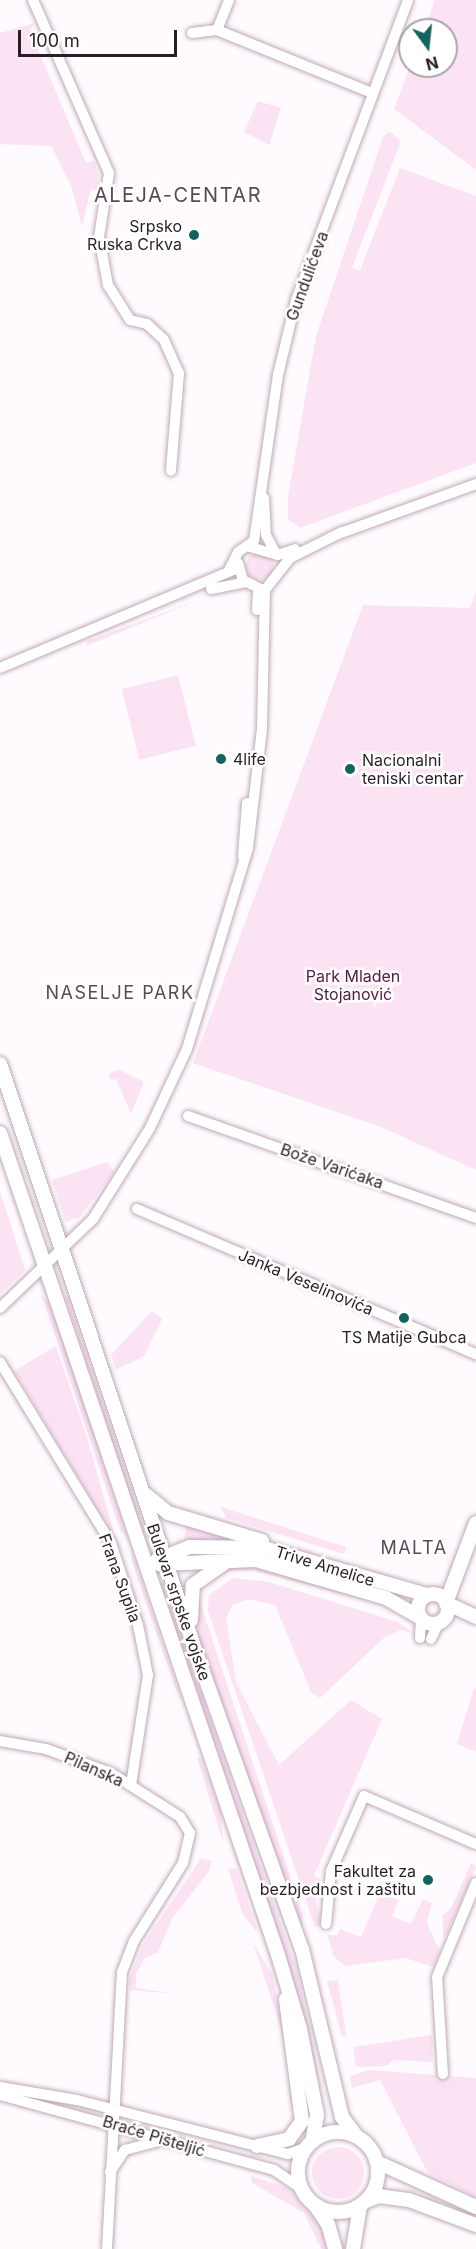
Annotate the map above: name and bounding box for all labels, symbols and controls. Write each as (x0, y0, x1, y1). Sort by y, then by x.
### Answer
scale bar (21, 18, 180, 56)
north arrow (398, 18, 458, 78)
text: 100 m (29, 30, 80, 51)
text: N (424, 52, 441, 75)
district label: ALEJA-CENTAR (94, 183, 262, 207)
place label: Srpsko Ruska Crkva (87, 216, 182, 254)
marker: Srpsko Ruska Crkva (187, 228, 201, 242)
street label: Gundulićeva (282, 229, 332, 323)
place label: 4life (233, 749, 266, 769)
place label: Nacionalni teniski centar (362, 750, 464, 788)
marker: 4life (214, 752, 228, 766)
marker: Nacionalni teniski centar (343, 762, 357, 776)
park label: Park Mladen Stojanović (306, 966, 400, 1004)
district label: NASELJE PARK (46, 982, 194, 1004)
street label: Bože Varićaka (278, 1139, 386, 1193)
street label: Janka Veselinovića (236, 1245, 376, 1319)
marker: TS Matije Gubca (397, 1311, 411, 1325)
place label: TS Matije Gubca (342, 1327, 466, 1347)
street label: Bulevar srpske vojske (143, 1521, 215, 1683)
street label: Frana Supila (95, 1531, 145, 1625)
district label: MALTA (380, 1537, 448, 1559)
street label: Trive Amelice (273, 1542, 377, 1590)
street label: Pilanska (61, 1747, 127, 1791)
place label: Fakultet za bezbjednost i zaštitu (260, 1861, 416, 1899)
marker: Fakultet za bezbjednost i zaštitu (421, 1873, 435, 1887)
street label: Braće Pišteljić (100, 2111, 208, 2161)

